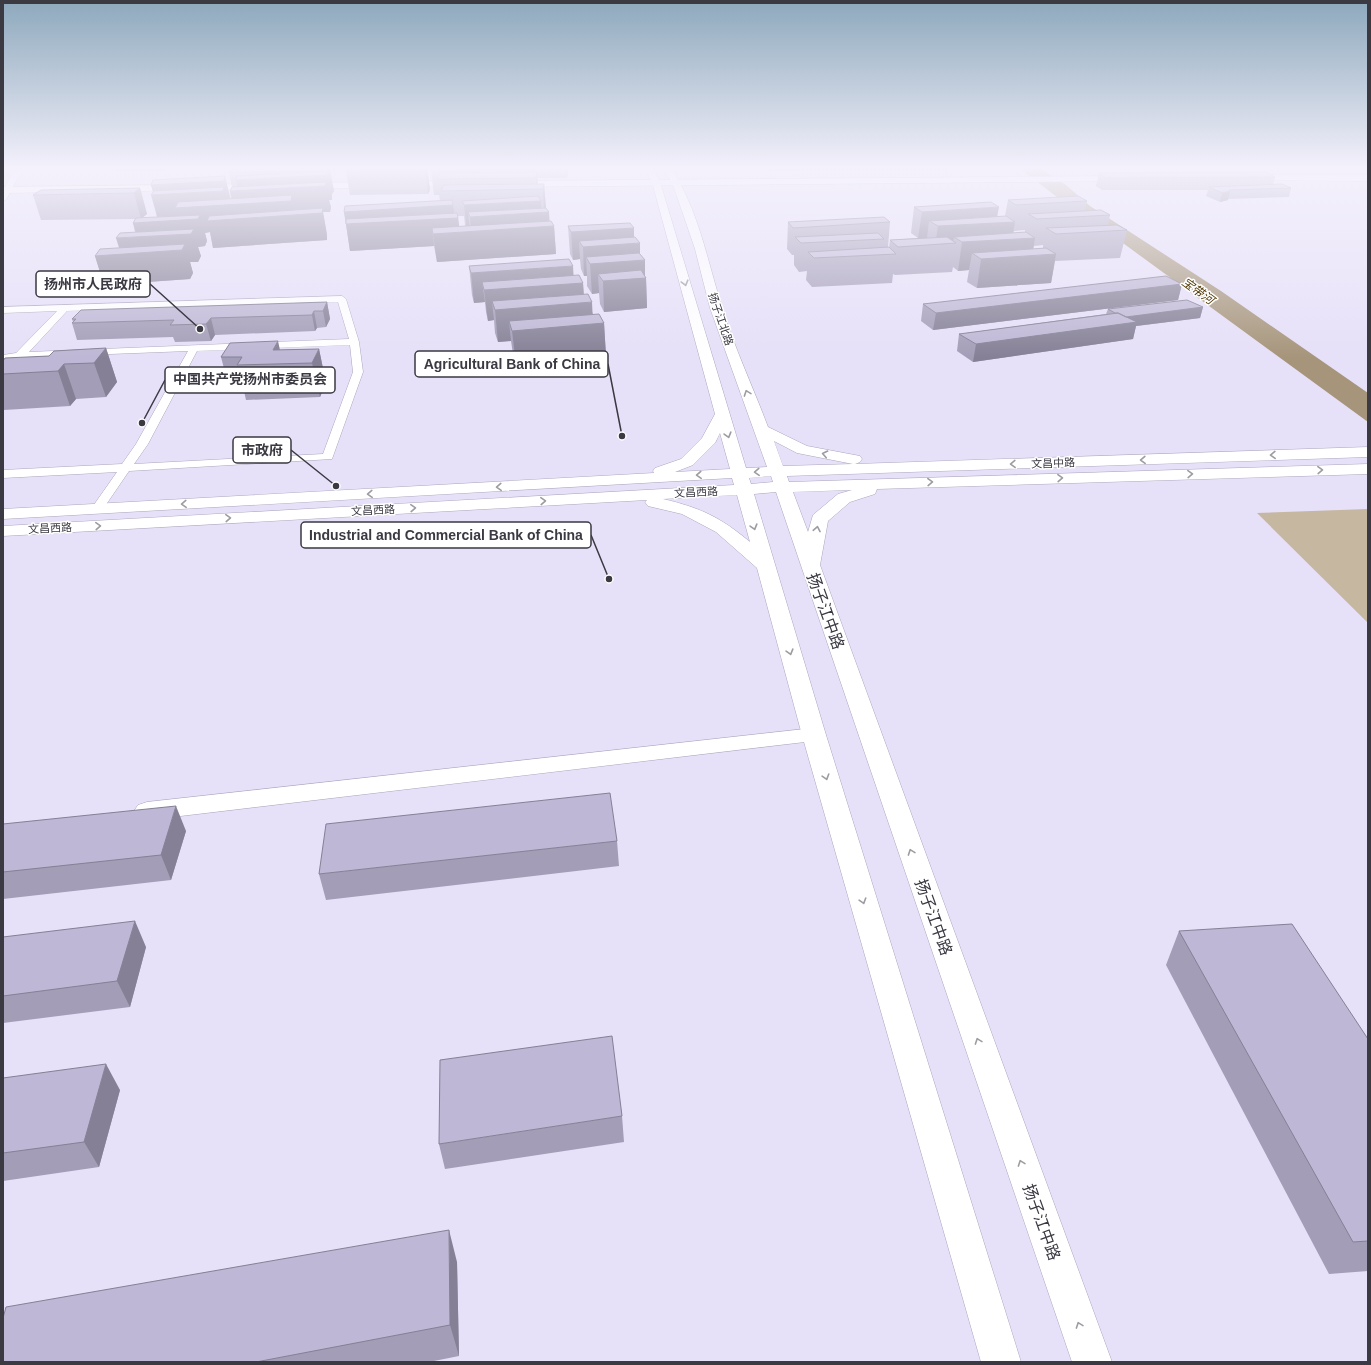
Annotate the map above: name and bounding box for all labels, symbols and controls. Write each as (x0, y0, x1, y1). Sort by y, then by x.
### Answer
callout: 扬州市人民政府 (36, 271, 150, 297)
water label: 宝带河 (1179, 275, 1218, 308)
text: 扬州市人民政府 (44, 276, 142, 292)
one-way arrow (680, 279, 689, 286)
street label: 扬子江北路 (706, 291, 736, 347)
callout: Agricultural Bank of China (415, 351, 608, 377)
text: Agricultural Bank of China (424, 356, 600, 372)
callout: 中国共产党扬州市委员会 (165, 367, 335, 393)
text: 中国共产党扬州市委员会 (173, 371, 327, 387)
one-way arrow (744, 389, 752, 396)
one-way arrow (723, 432, 731, 439)
callout: 市政府 (233, 437, 291, 463)
text: 市政府 (241, 442, 283, 458)
one-way arrow (822, 451, 828, 459)
one-way arrow (1270, 451, 1276, 460)
one-way arrow (1140, 455, 1146, 464)
street label: 文昌中路 (1031, 456, 1075, 470)
one-way arrow (1010, 460, 1016, 468)
one-way arrow (1317, 466, 1323, 474)
one-way arrow (754, 468, 760, 477)
one-way arrow (1187, 470, 1193, 478)
one-way arrow (696, 471, 702, 480)
one-way arrow (1057, 474, 1063, 482)
one-way arrow (927, 478, 933, 486)
one-way arrow (496, 482, 502, 491)
street label: 文昌西路 (674, 485, 718, 499)
one-way arrow (367, 489, 373, 498)
one-way arrow (540, 496, 546, 505)
one-way arrow (181, 500, 187, 508)
street label: 文昌西路 (351, 503, 395, 517)
one-way arrow (410, 504, 416, 512)
one-way arrow (225, 514, 231, 523)
street label: 文昌西路 (28, 521, 72, 535)
one-way arrow (95, 521, 101, 530)
callout: Industrial and Commercial Bank of China (301, 522, 591, 548)
one-way arrow (749, 523, 758, 530)
one-way arrow (813, 526, 821, 532)
text: Industrial and Commercial Bank of China (309, 527, 583, 543)
street label: 扬子江中路 (804, 571, 847, 652)
one-way arrow (785, 648, 794, 655)
one-way arrow (821, 773, 830, 780)
one-way arrow (907, 849, 916, 856)
street label: 扬子江中路 (912, 877, 955, 958)
one-way arrow (858, 897, 867, 904)
one-way arrow (974, 1037, 983, 1044)
one-way arrow (1018, 1160, 1026, 1167)
street label: 扬子江中路 (1020, 1182, 1063, 1263)
one-way arrow (1075, 1322, 1084, 1329)

